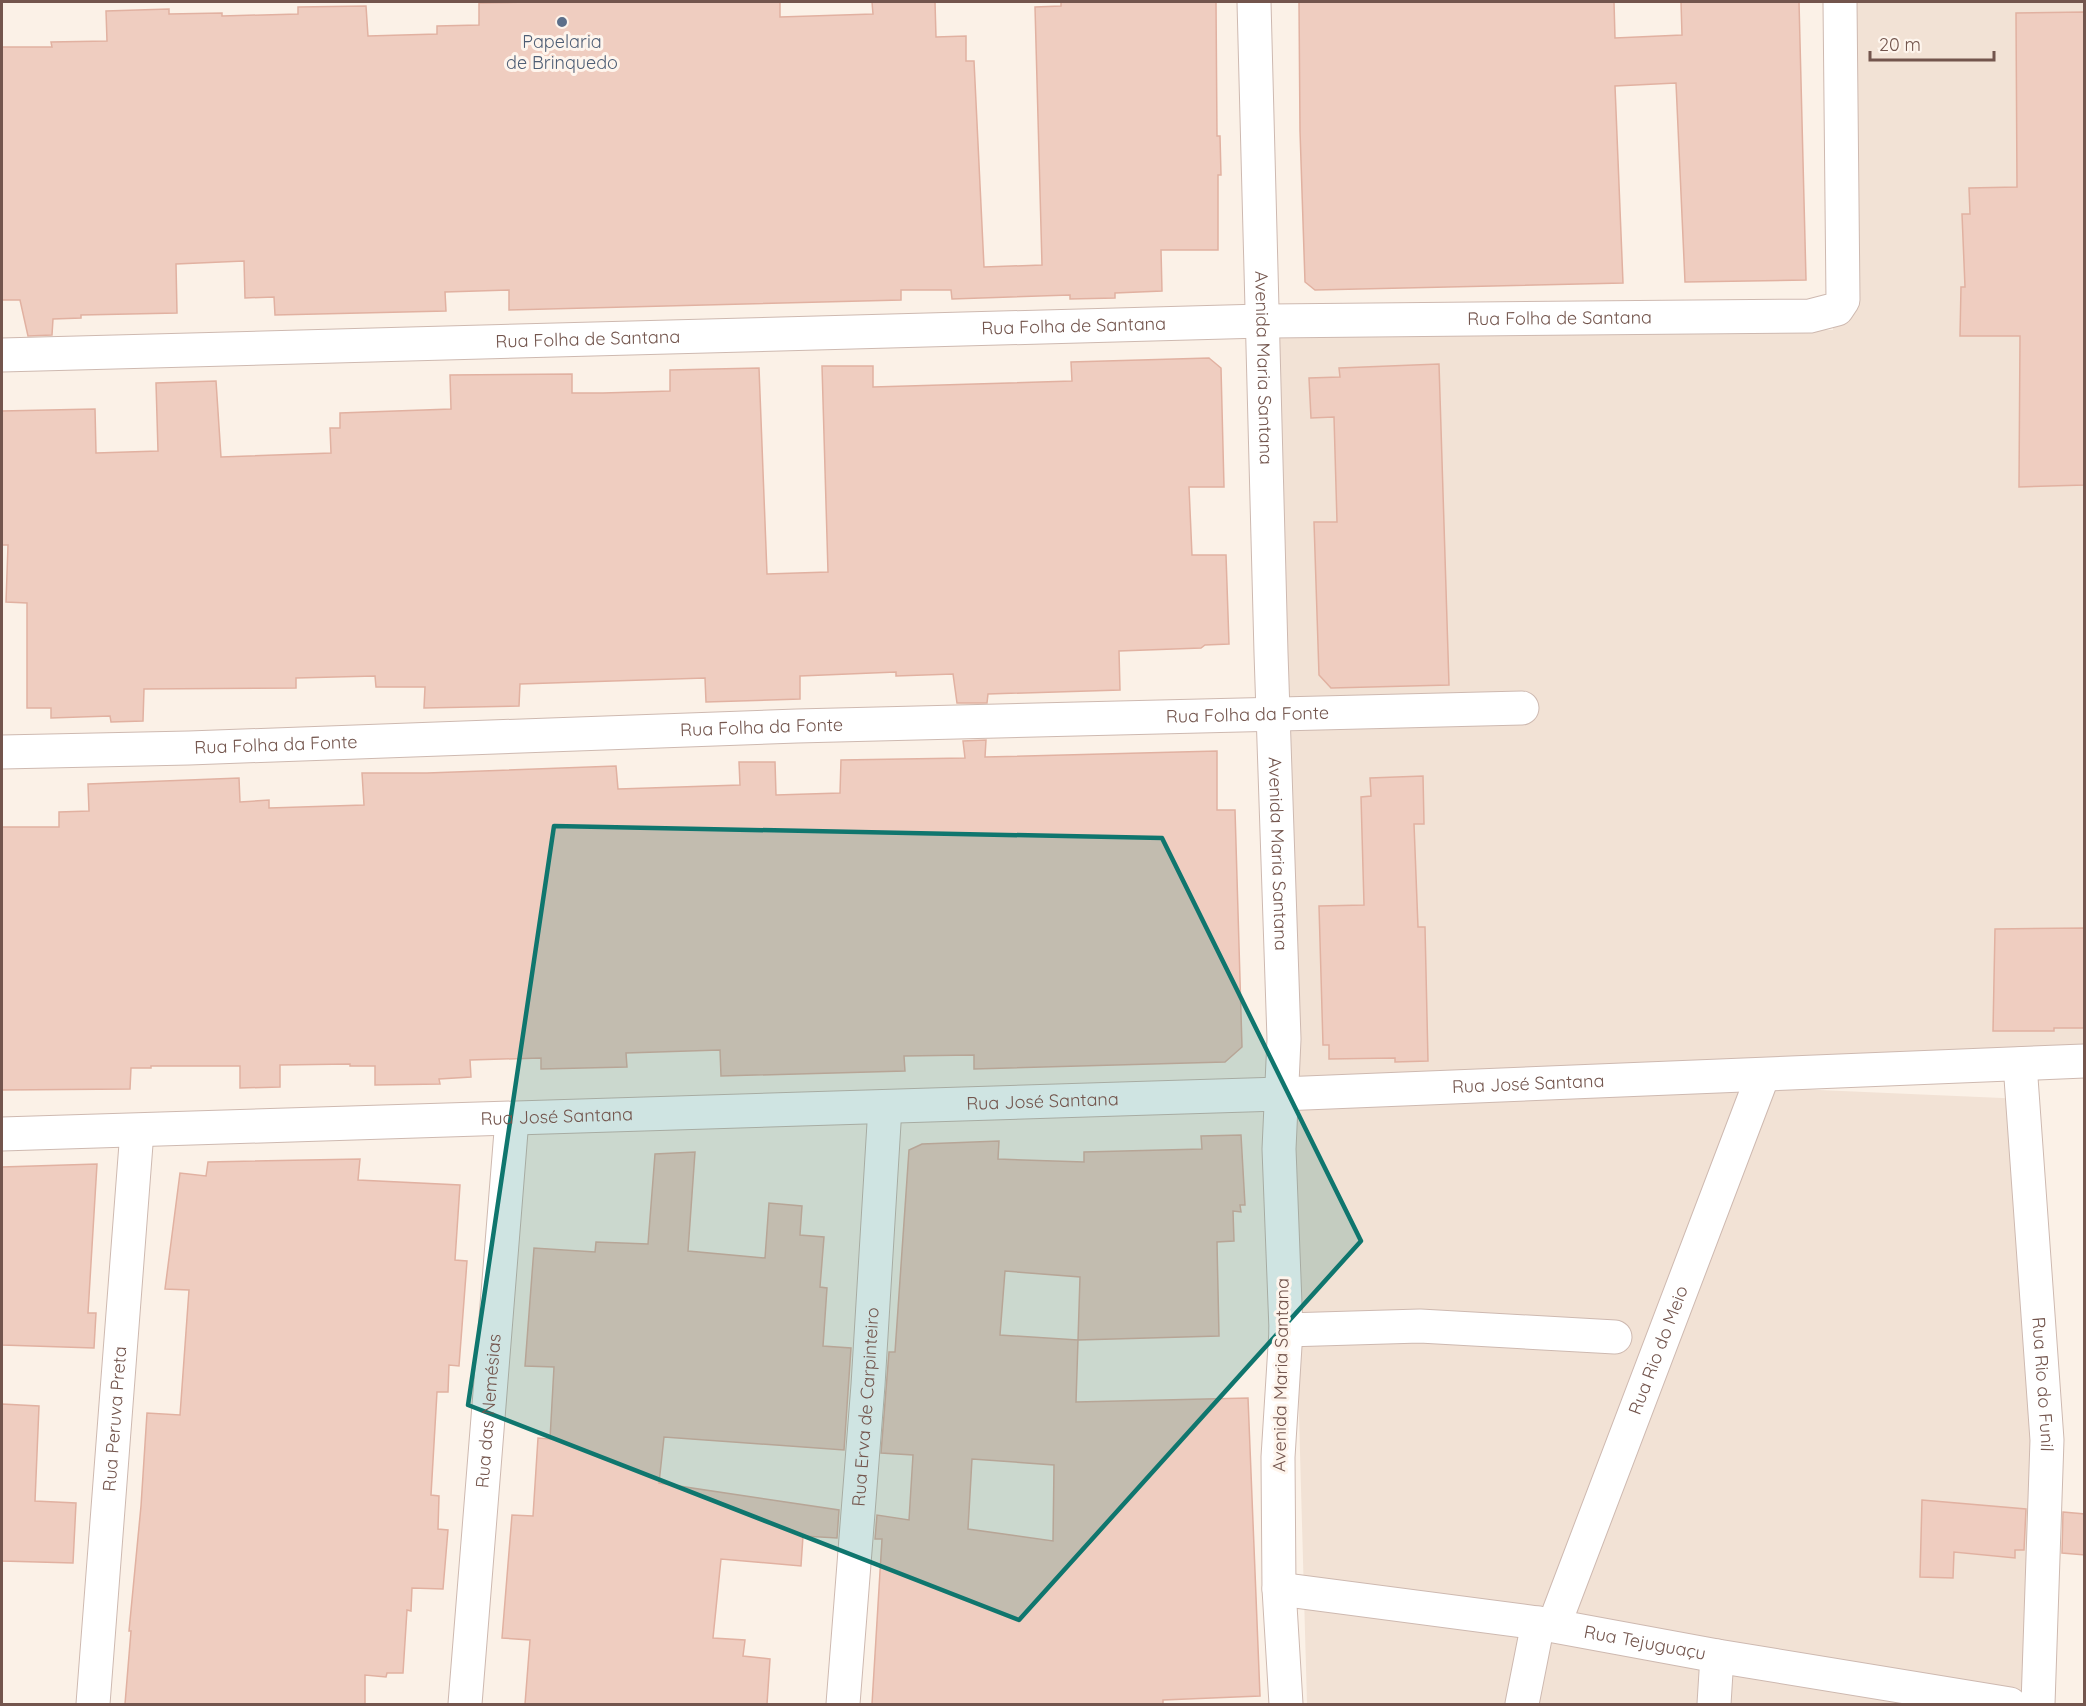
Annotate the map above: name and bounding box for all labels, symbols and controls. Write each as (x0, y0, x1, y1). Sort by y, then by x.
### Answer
marker: Papelaria de Brinquedo (555, 15, 569, 29)
scale bar (1870, 24, 1994, 62)
place label: Papelaria de Brinquedo (506, 30, 618, 74)
text: 20 m (1879, 33, 1921, 56)
street label: Avenida Maria Santana (1250, 271, 1278, 465)
street label: Rua Folha de Santana (1467, 305, 1652, 330)
street label: Rua Folha de Santana (981, 312, 1166, 340)
street label: Rua Folha de Santana (495, 325, 680, 353)
street label: Rua Folha da Fonte (1166, 701, 1329, 728)
street label: Rua Folha da Fonte (680, 713, 843, 741)
street label: Rua Folha da Fonte (194, 730, 358, 759)
street label: Avenida Maria Santana (1263, 756, 1293, 951)
street label: Rua José Santana (1451, 1069, 1605, 1098)
street label: Rua José Santana (966, 1087, 1119, 1115)
street label: Rua José Santana (480, 1102, 633, 1130)
street label: Avenida Maria Santana (1267, 1278, 1294, 1472)
street label: Rua Rio do Meio (1623, 1282, 1693, 1418)
street label: Rua Erva de Carpinteiro (847, 1307, 884, 1507)
street label: Rua Rio do Funil (2027, 1316, 2059, 1452)
street label: Rua das Nemésias (470, 1333, 506, 1489)
street label: Rua Peruva Preta (97, 1345, 131, 1492)
street label: Rua Tejuguaçu (1582, 1620, 1708, 1665)

